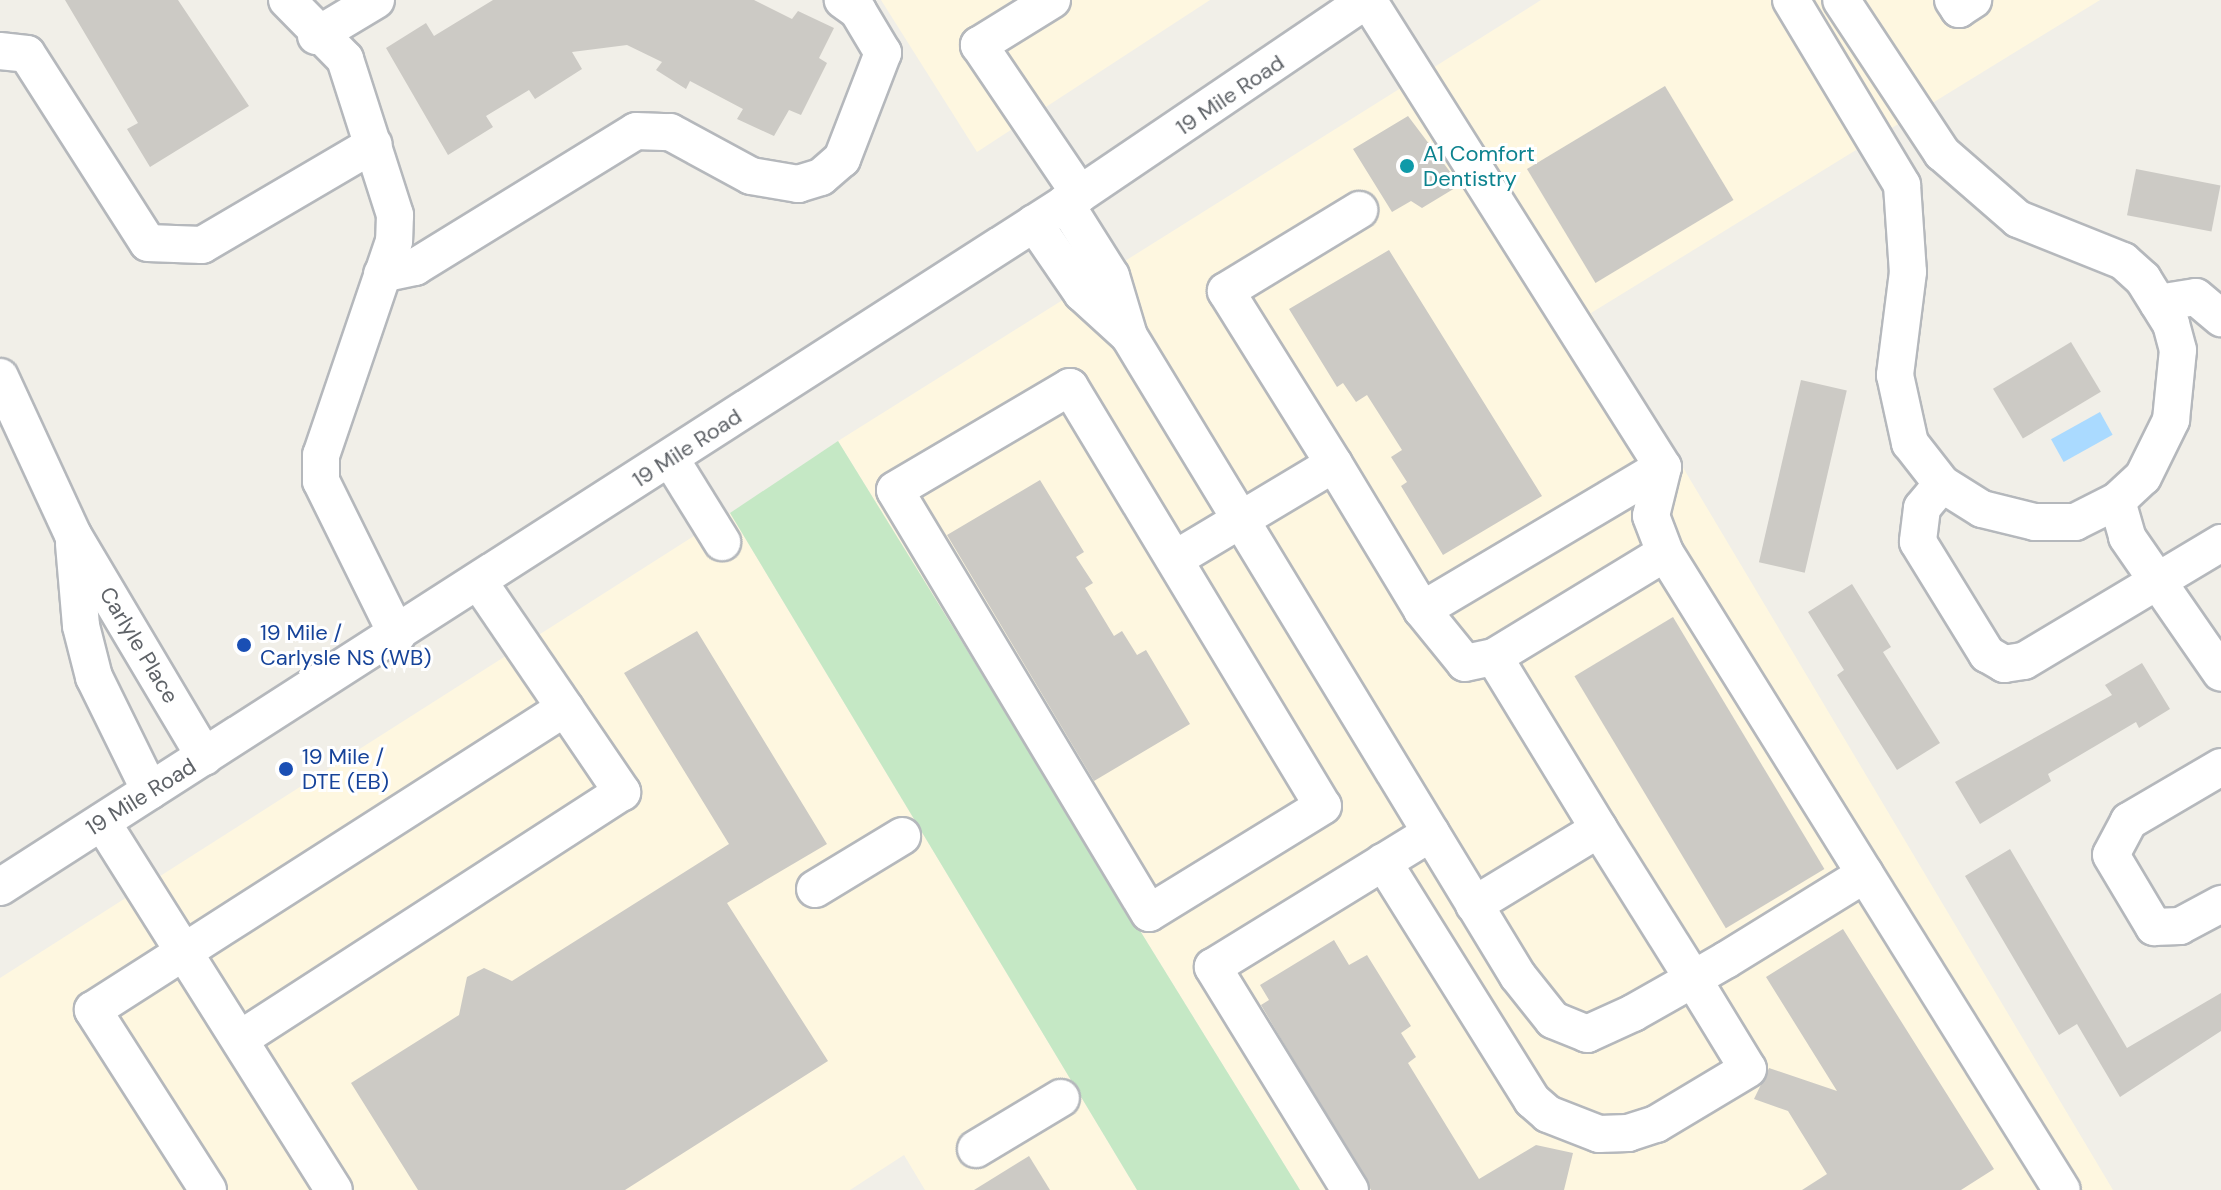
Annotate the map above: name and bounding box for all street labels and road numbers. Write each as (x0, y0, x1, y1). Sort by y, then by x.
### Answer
street label: 19 Mile Road (1171, 49, 1289, 141)
street label: 19 Mile Road (627, 403, 747, 493)
street label: Carlyle Place (94, 582, 184, 708)
street label: 19 Mile Road (81, 753, 201, 841)

